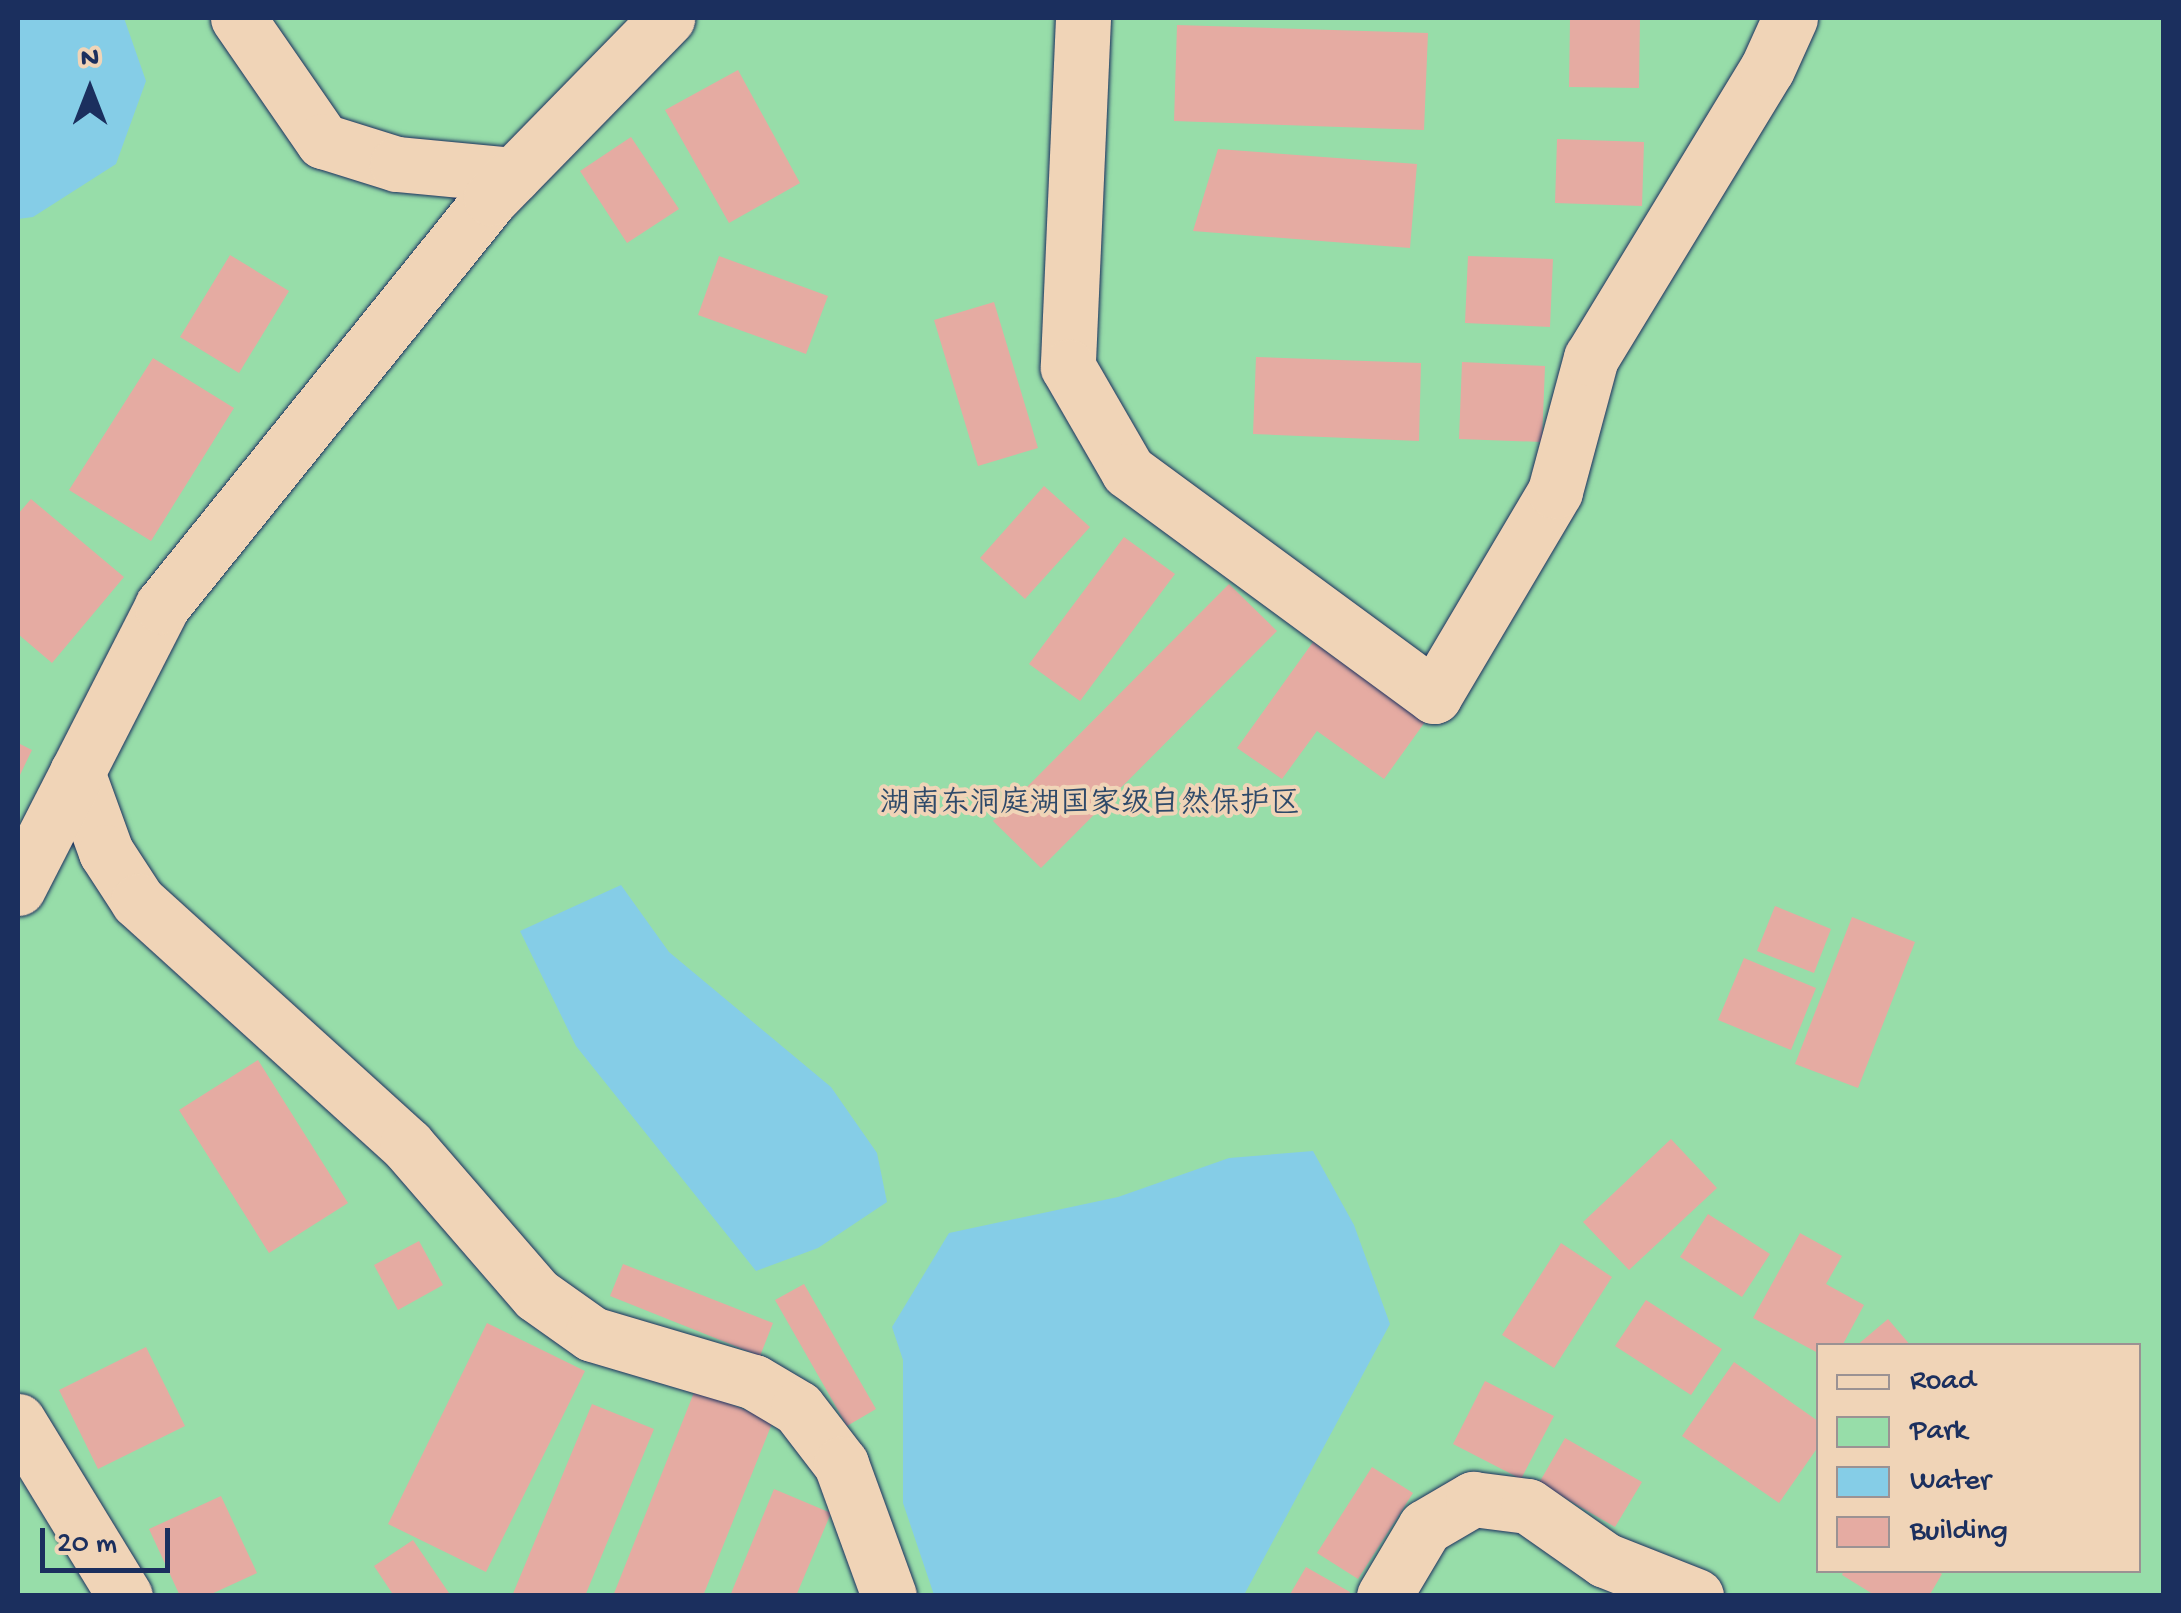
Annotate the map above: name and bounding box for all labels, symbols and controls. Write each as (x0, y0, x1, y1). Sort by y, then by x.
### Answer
north arrow (40, 40, 140, 140)
text: N (81, 43, 99, 76)
park label: 湖南东洞庭湖国家级自然保护区 (880, 788, 1300, 824)
legend (1816, 1343, 2141, 1573)
text: Road (1910, 1365, 1976, 1400)
text: Park (1910, 1415, 1967, 1450)
text: Water (1910, 1465, 1991, 1500)
scale bar (45, 1508, 175, 1570)
text: Building (1910, 1515, 2008, 1550)
text: 20 m (57, 1528, 117, 1563)

